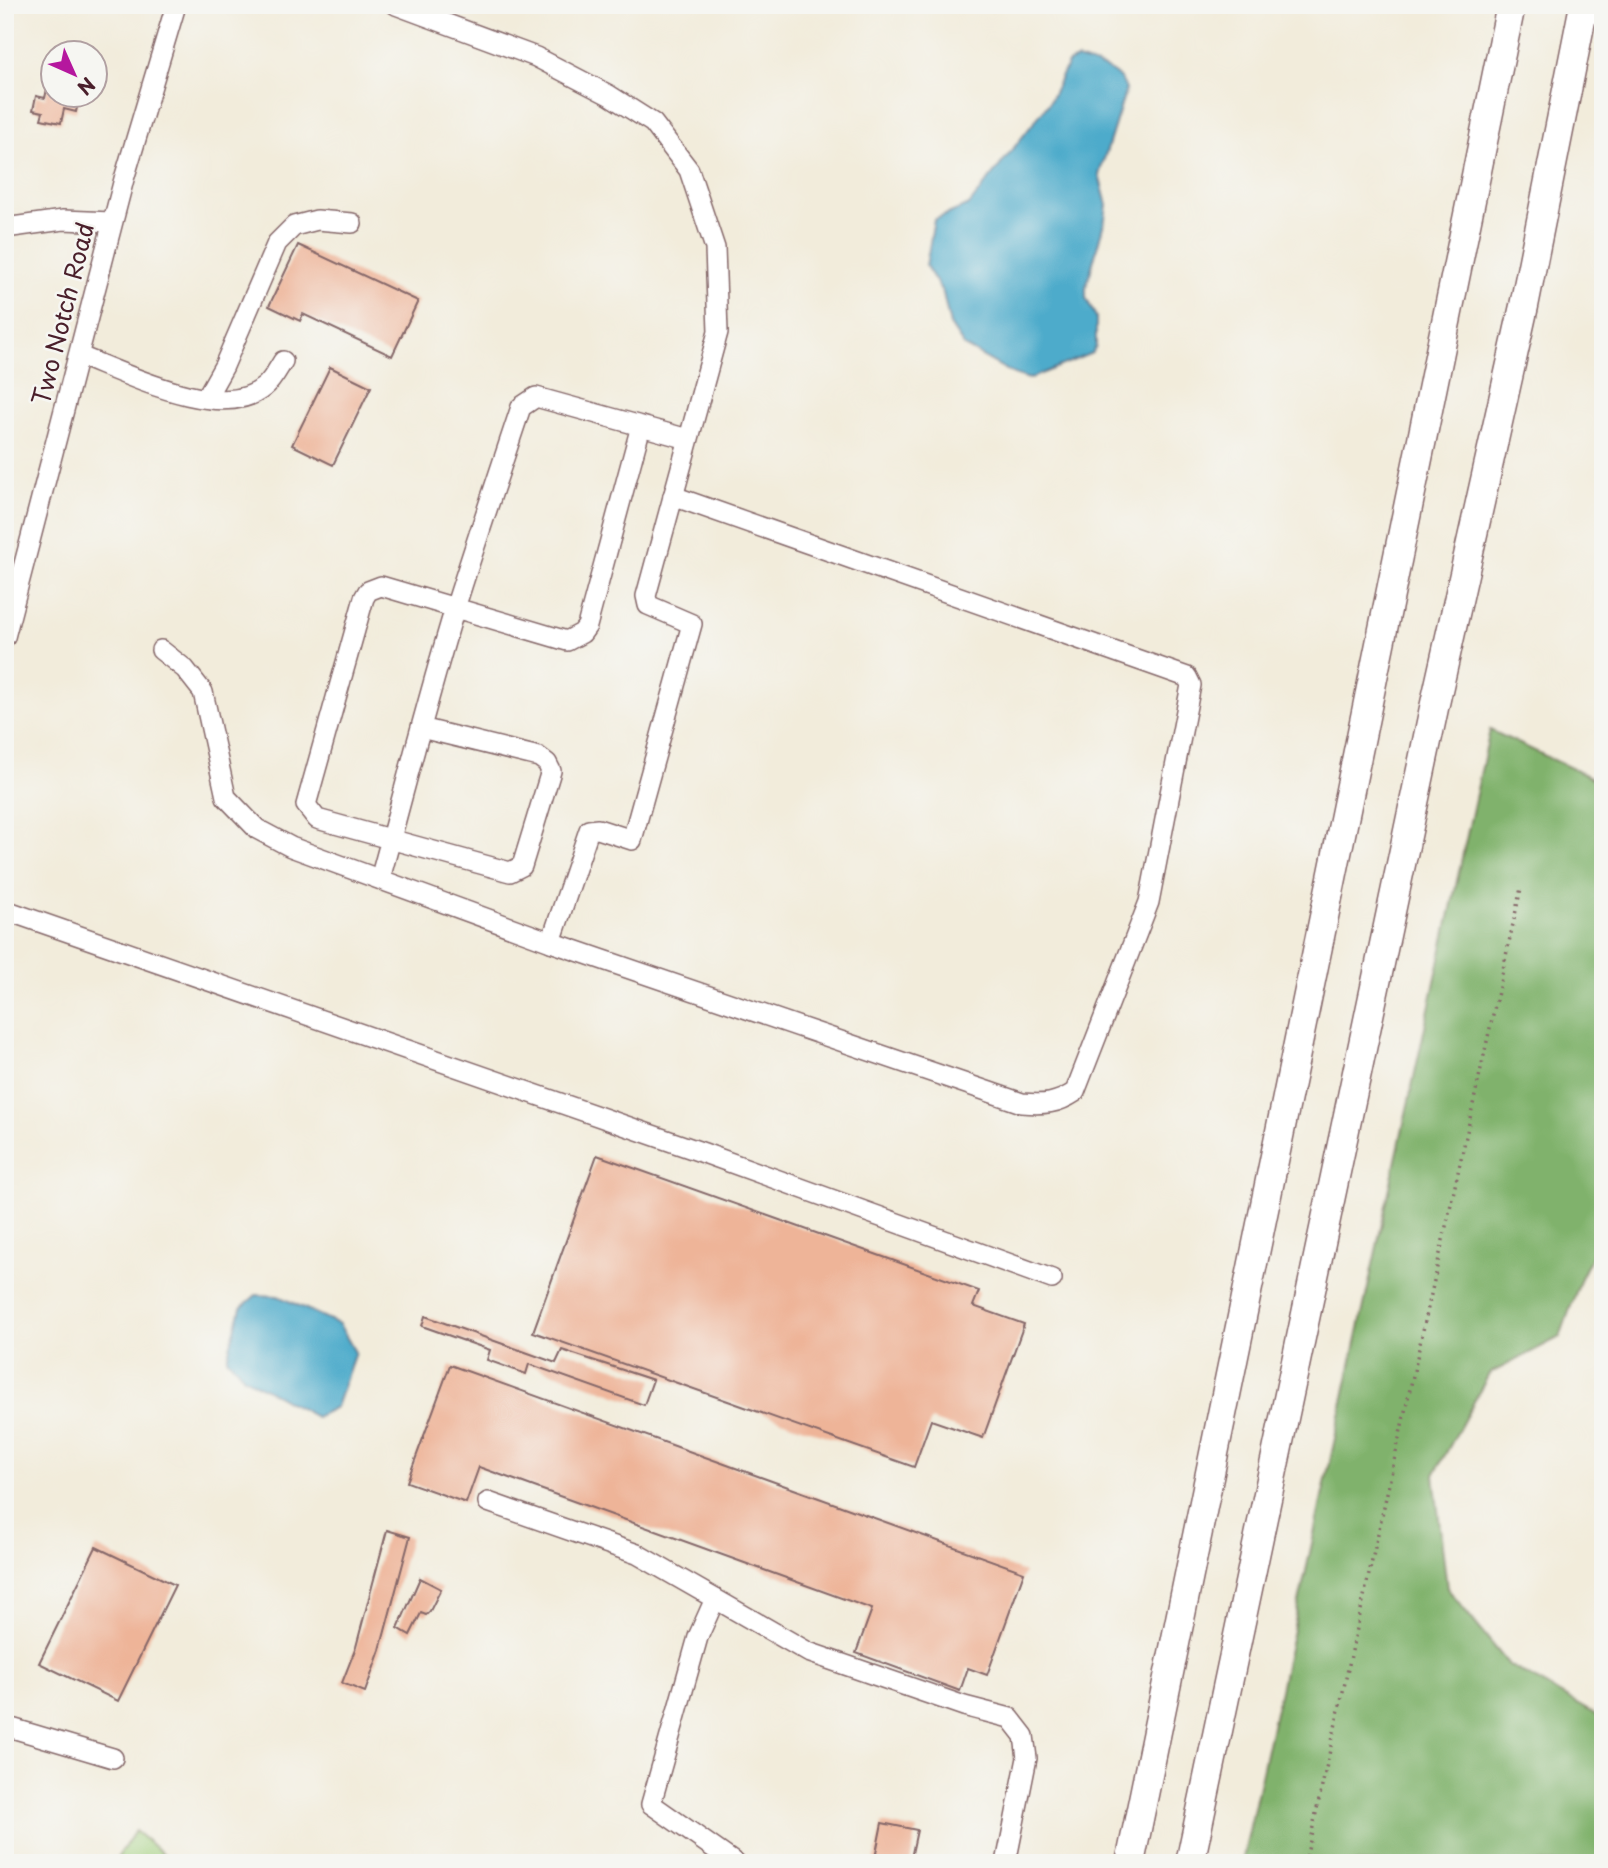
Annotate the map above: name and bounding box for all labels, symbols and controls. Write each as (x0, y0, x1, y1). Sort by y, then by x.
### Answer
north arrow (38, 38, 108, 108)
text: N (72, 72, 102, 102)
street label: Two Notch Road (22, 218, 102, 409)

